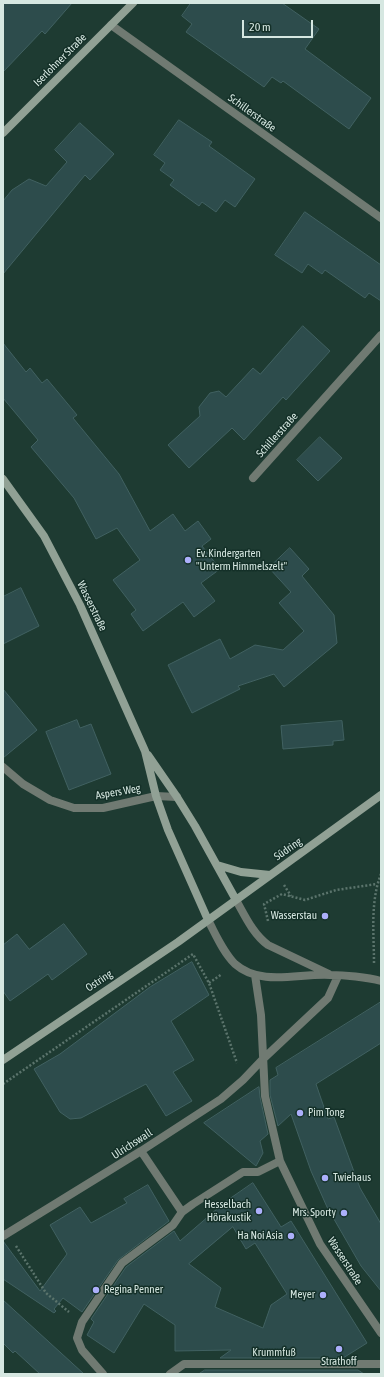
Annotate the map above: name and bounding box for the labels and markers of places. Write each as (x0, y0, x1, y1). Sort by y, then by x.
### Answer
place label: Ev. Kindergarten "Unterm Himmelszelt" (196, 547, 287, 573)
marker: Ev. Kindergarten "Unterm Himmelszelt" (183, 555, 193, 565)
place label: Wasserstau (271, 909, 317, 923)
marker: Wasserstau (320, 911, 330, 921)
place label: Pim Tong (308, 1106, 345, 1120)
marker: Pim Tong (295, 1108, 305, 1118)
place label: Twiehaus (333, 1171, 371, 1185)
marker: Twiehaus (320, 1173, 330, 1183)
place label: Hesselbach Hörakustik (204, 1198, 251, 1224)
marker: Hesselbach Hörakustik (254, 1206, 264, 1216)
place label: Mrs. Sporty (292, 1206, 336, 1220)
marker: Mrs. Sporty (339, 1208, 349, 1218)
place label: Ha Noi Asia (237, 1229, 283, 1243)
marker: Ha Noi Asia (286, 1231, 296, 1241)
place label: Regina Penner (104, 1283, 163, 1297)
marker: Regina Penner (91, 1285, 101, 1295)
place label: Meyer (290, 1288, 315, 1302)
marker: Meyer (318, 1290, 328, 1300)
marker: Strathoff (334, 1344, 344, 1354)
place label: Strathoff (321, 1355, 357, 1369)

